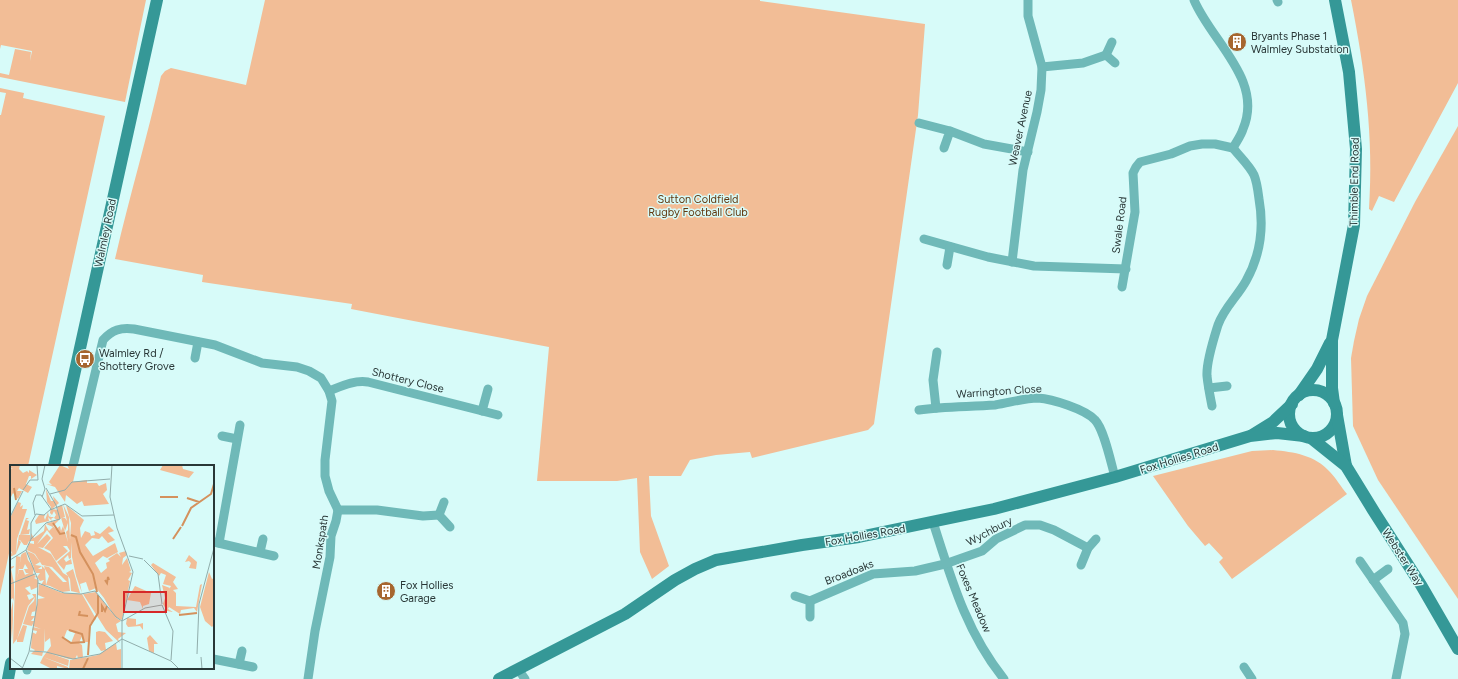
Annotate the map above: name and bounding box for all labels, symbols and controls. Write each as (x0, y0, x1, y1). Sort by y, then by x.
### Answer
place label: Bryants Phase 1 Walmley Substation (1251, 30, 1349, 56)
building icon: Bryants Phase 1 Walmley Substation (1226, 31, 1248, 53)
street label: Weaver Avenue (1006, 89, 1035, 167)
street label: Thimble End Road (1347, 137, 1362, 227)
park label: Sutton Coldfield Rugby Football Club (648, 193, 748, 219)
street label: Swale Road (1110, 196, 1129, 254)
street label: Walmley Road (92, 198, 119, 268)
place label: Walmley Rd / Shottery Grove (99, 347, 175, 373)
bus stop icon: Walmley Rd / Shottery Grove (74, 348, 96, 370)
street label: Shottery Close (371, 365, 445, 396)
street label: Warrington Close (956, 382, 1042, 401)
street label: Fox Hollies Road (1138, 440, 1220, 477)
inset map (10, 465, 214, 669)
street label: Monkspath (310, 514, 331, 570)
street label: Wychbury (964, 514, 1015, 549)
street label: Fox Hollies Road (824, 522, 906, 549)
street label: Webster Way (1379, 526, 1426, 589)
street label: Broadoaks (823, 557, 875, 588)
street label: Foxes Meadow (953, 562, 994, 635)
place label: Fox Hollies Garage (400, 579, 453, 605)
building icon: Fox Hollies Garage (375, 580, 397, 602)

